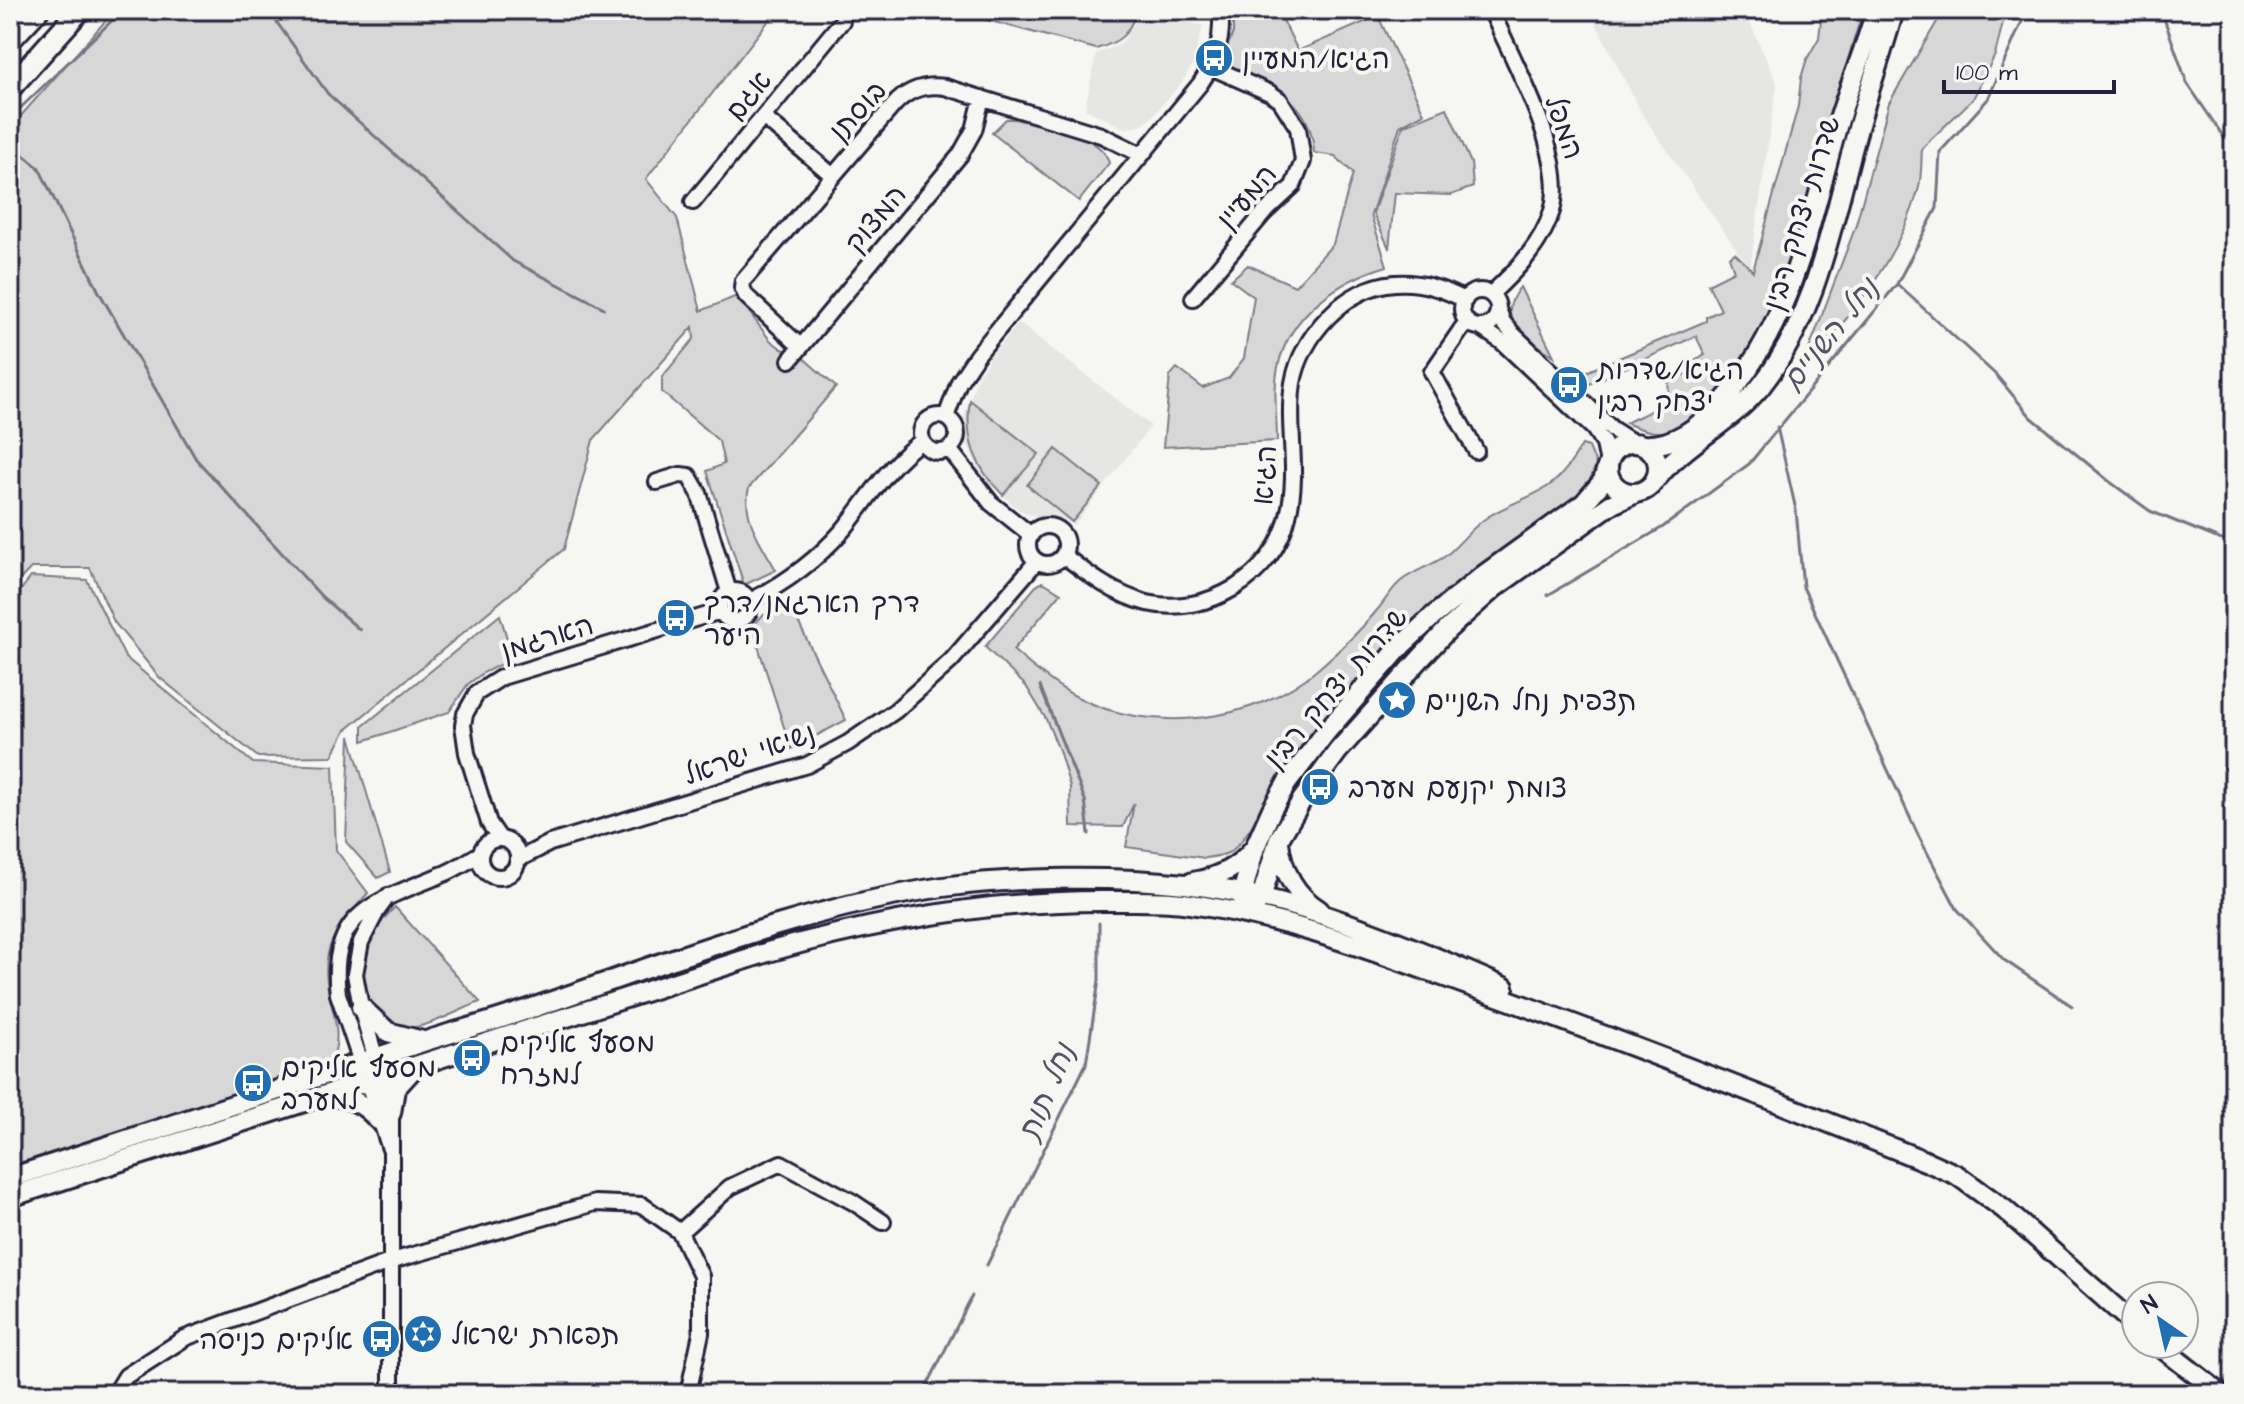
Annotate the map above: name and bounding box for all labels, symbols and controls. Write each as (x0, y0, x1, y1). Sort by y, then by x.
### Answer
bus stop icon: הגיא/המעיין (1193, 37, 1235, 79)
place label: הגיא/המעיין (1242, 40, 1390, 79)
scale bar (1944, 44, 2114, 94)
text: 100 m (1956, 56, 2018, 90)
street label: אגם (717, 63, 781, 129)
street label: בוסתן (820, 72, 896, 150)
street label: המפל (1535, 90, 1593, 165)
street label: שדרות יצחק רבין (1754, 111, 1851, 316)
street label: המעיין (1208, 156, 1286, 238)
street label: המצוק (836, 177, 916, 261)
water label: נחל השניים (1772, 268, 1891, 400)
place label: הגיא/שדרות יצחק רבין (1595, 351, 1744, 422)
bus stop icon: הגיא/שדרות יצחק רבין (1548, 364, 1590, 406)
street label: הגיא (1244, 444, 1287, 507)
place label: דרך הארגמן/דרך היער (704, 584, 920, 655)
bus stop icon: דרך הארגמן/דרך היער (655, 597, 697, 639)
street label: שדרות יצחק רבין (1255, 599, 1417, 777)
street label: הארגמן (496, 606, 598, 671)
place icon: תצפית נחל השניים (1376, 679, 1418, 721)
place label: תצפית נחל השניים (1425, 682, 1637, 721)
street label: נשיאי ישראל (678, 714, 821, 795)
bus stop icon: צומת יקנעם מערב (1299, 766, 1341, 808)
place label: צומת יקנעם מערב (1348, 769, 1567, 808)
place label: מסעף אליקים למזרח (500, 1024, 655, 1095)
water label: נחל תות (1007, 1035, 1087, 1148)
bus stop icon: מסעף אליקים למזרח (451, 1037, 493, 1079)
place label: מסעף אליקים למערב (281, 1049, 436, 1120)
bus stop icon: מסעף אליקים למערב (232, 1062, 274, 1104)
north arrow (2120, 1280, 2200, 1360)
text: N (2135, 1288, 2164, 1321)
synagogue icon: תפארת ישראל (402, 1313, 444, 1355)
place label: תפארת ישראל (451, 1316, 620, 1355)
bus stop icon: אליקים כניסה (360, 1318, 402, 1360)
place label: אליקים כניסה (200, 1321, 353, 1360)

